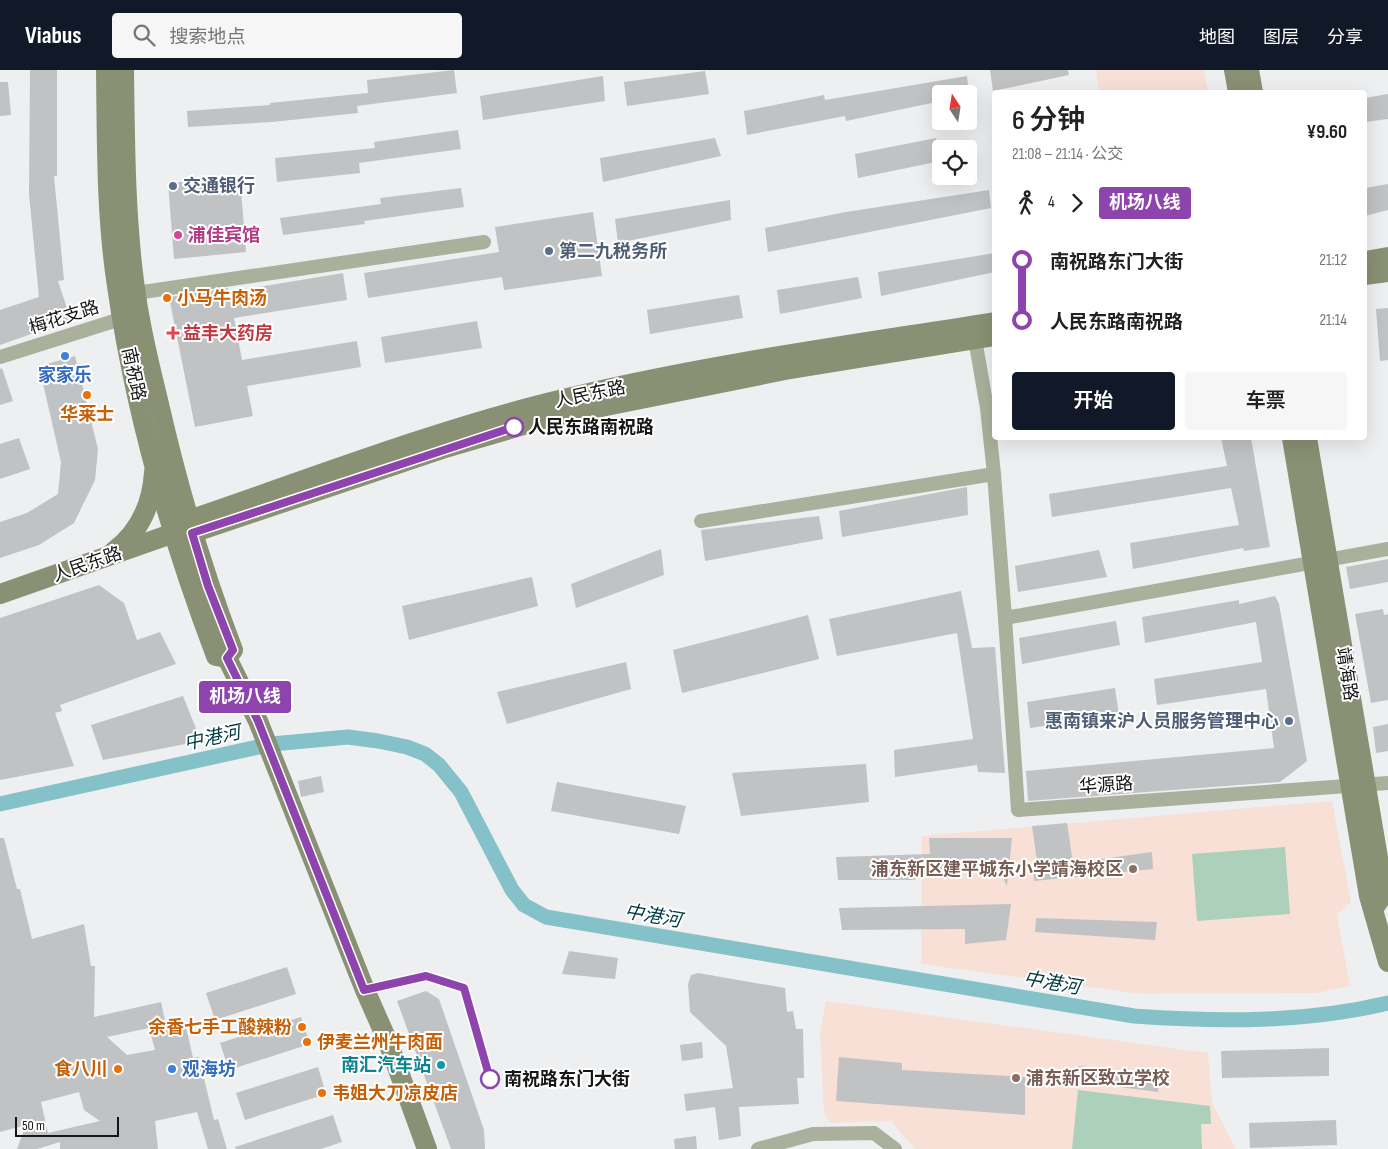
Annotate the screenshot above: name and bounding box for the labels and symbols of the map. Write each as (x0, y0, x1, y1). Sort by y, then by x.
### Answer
north arrow (932, 85, 978, 130)
place label: 交通银行 (183, 175, 255, 197)
marker: 交通银行 (167, 180, 179, 192)
place label: 浦佳宾馆 (188, 225, 260, 246)
marker: 浦佳宾馆 (172, 229, 184, 241)
place label: 第二九税务所 (559, 241, 667, 262)
marker: 第二九税务所 (543, 245, 555, 257)
place label: 小马牛肉汤 (177, 288, 267, 309)
marker: 小马牛肉汤 (161, 292, 173, 304)
street label: 梅花支路 (27, 296, 102, 339)
place label: 益丰大药房 (183, 323, 273, 344)
marker: 益丰大药房 (167, 327, 179, 339)
street label: 南祝路 (118, 346, 149, 403)
marker: 家家乐 (59, 350, 71, 362)
place label: 家家乐 (38, 365, 92, 386)
street label: 人民东路 (553, 377, 628, 412)
marker: 华莱士 (81, 389, 93, 401)
place label: 华莱士 (60, 404, 114, 425)
marker: 人民东路南祝路 (504, 417, 524, 437)
place label: 人民东路南祝路 (528, 417, 654, 438)
street label: 人民东路 (50, 543, 125, 586)
street label: 靖海路 (1332, 646, 1361, 702)
line badge: 机场八线 (210, 681, 280, 713)
place label: 惠南镇来沪人员服务管理中心 (1045, 711, 1279, 732)
marker: 惠南镇来沪人员服务管理中心 (1283, 715, 1295, 727)
water label: 中港河 (182, 720, 246, 756)
street label: 华源路 (1078, 773, 1134, 798)
place label: 浦东新区建平城东小学靖海校区 (871, 859, 1123, 880)
marker: 浦东新区建平城东小学靖海校区 (1127, 863, 1139, 875)
water label: 中港河 (623, 900, 687, 933)
water label: 中港河 (1022, 967, 1086, 1000)
place label: 余香七手工酸辣粉 (148, 1017, 292, 1038)
marker: 余香七手工酸辣粉 (296, 1021, 308, 1033)
place label: 伊麦兰州牛肉面 (317, 1032, 443, 1053)
marker: 伊麦兰州牛肉面 (301, 1036, 313, 1048)
place label: 南汇汽车站 (341, 1055, 431, 1076)
place label: 食八川 (54, 1059, 108, 1080)
place label: 观海坊 (182, 1059, 236, 1080)
marker: 南汇汽车站 (435, 1059, 447, 1071)
marker: 食八川 (112, 1063, 124, 1075)
marker: 观海坊 (166, 1063, 178, 1075)
place label: 浦东新区致立学校 (1026, 1067, 1170, 1089)
marker: 南祝路东门大街 (480, 1069, 500, 1089)
place label: 南祝路东门大街 (504, 1069, 630, 1090)
marker: 浦东新区致立学校 (1010, 1072, 1022, 1084)
place label: 韦姐大刀凉皮店 (332, 1083, 458, 1104)
marker: 韦姐大刀凉皮店 (316, 1087, 328, 1099)
scale bar (15, 1114, 119, 1137)

